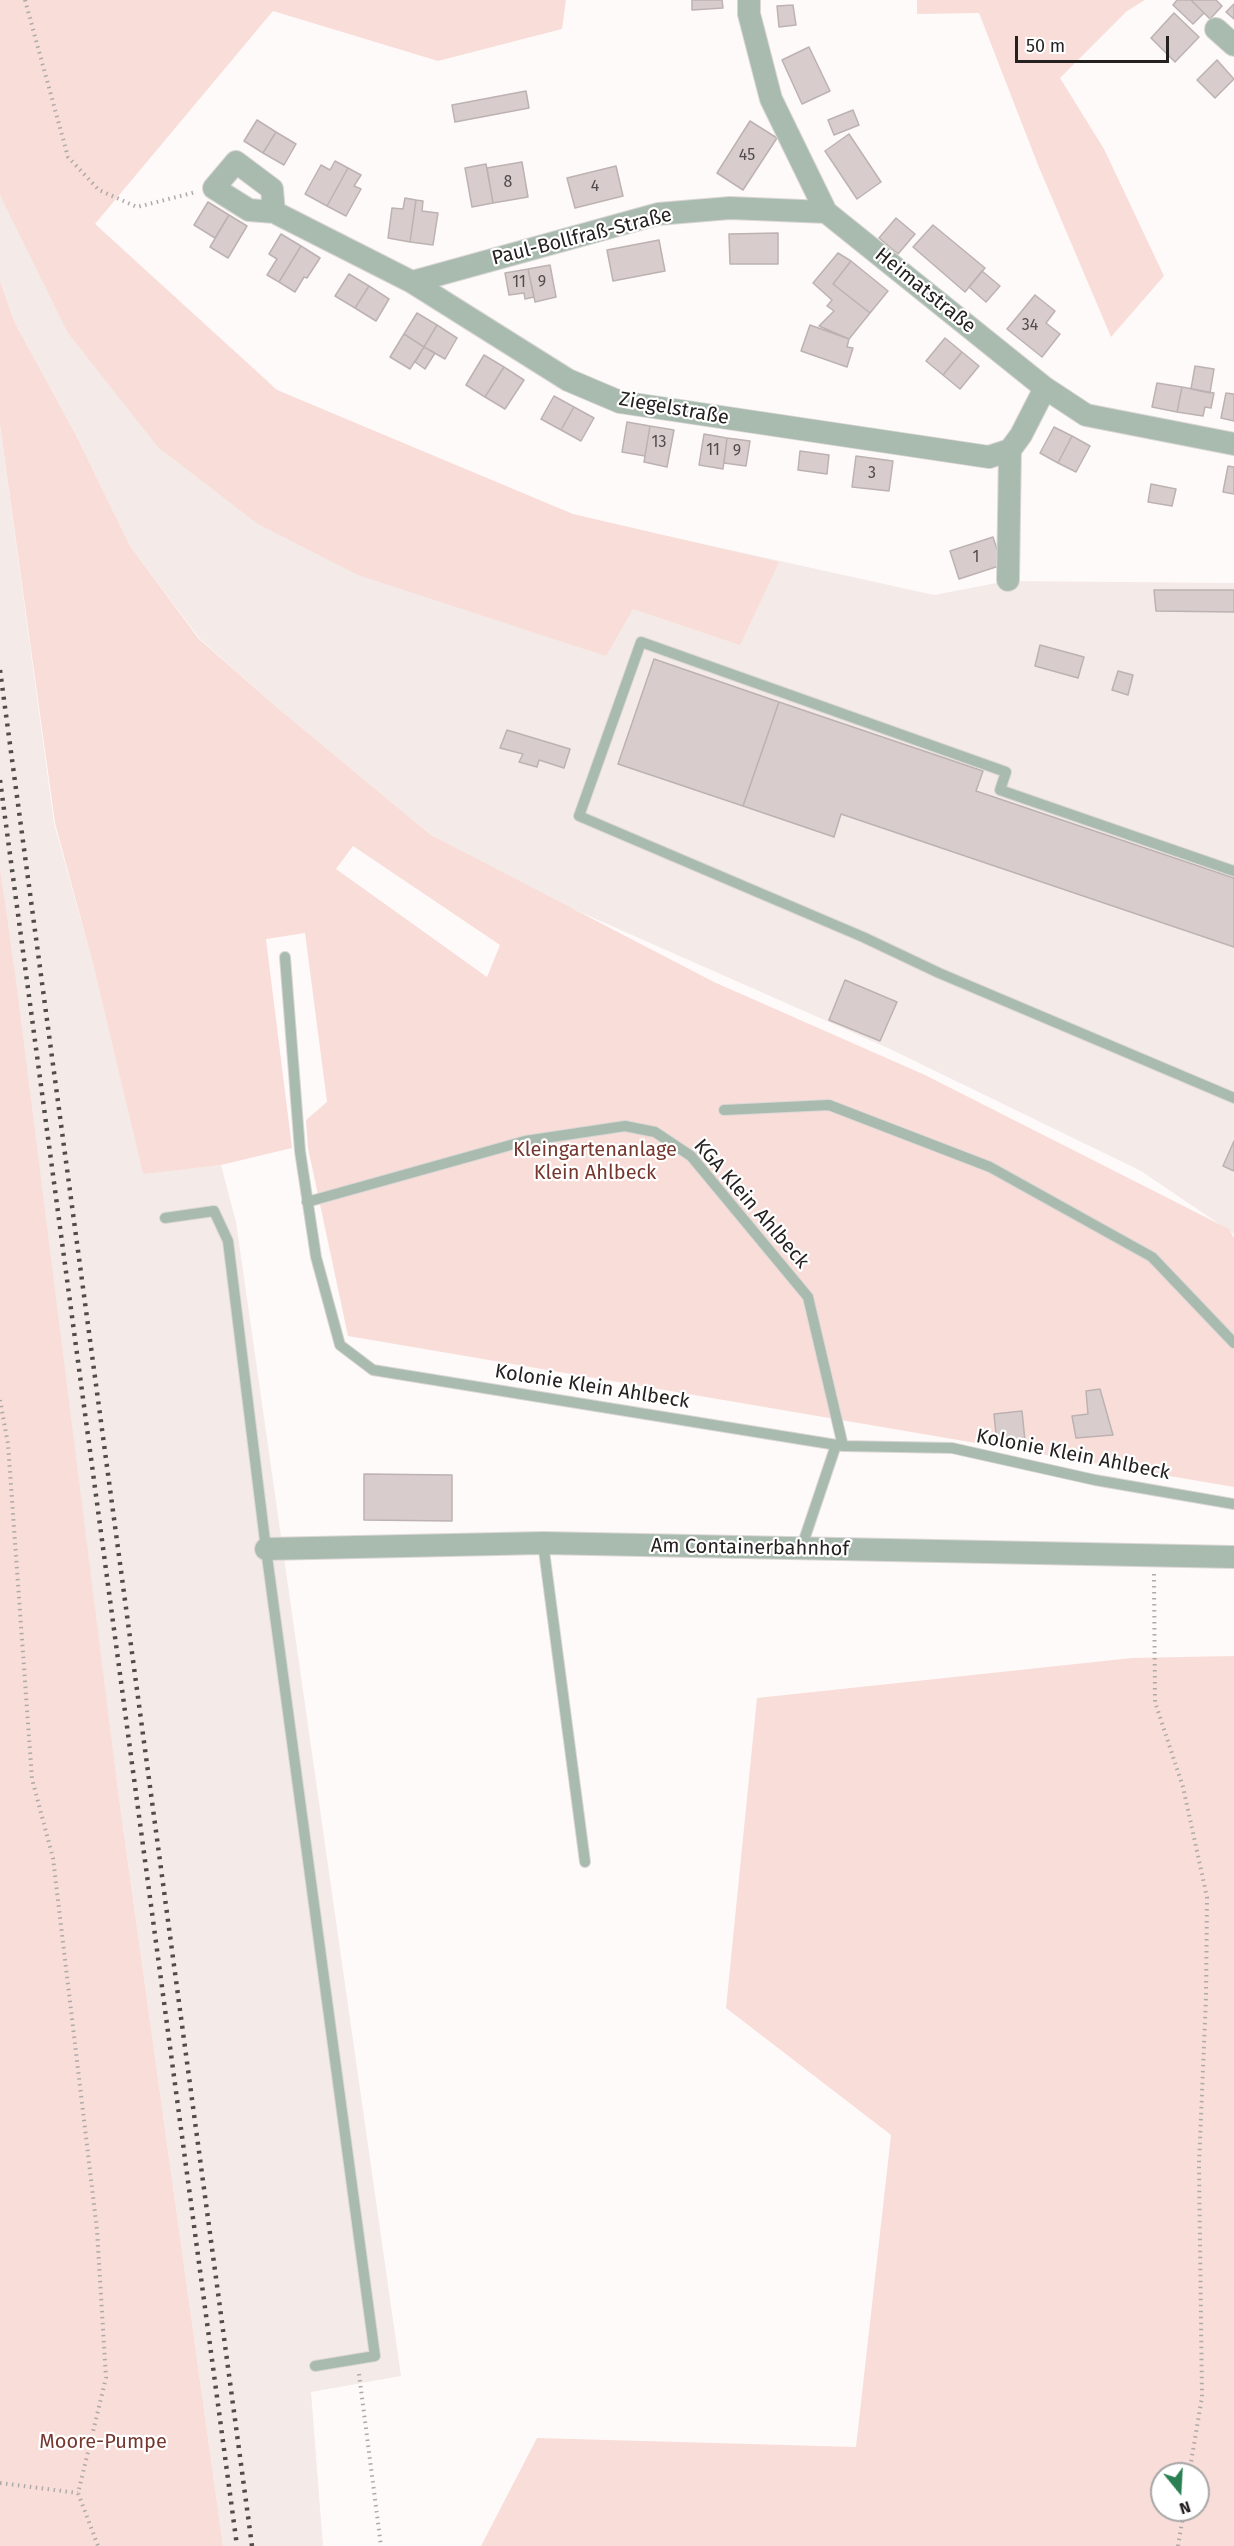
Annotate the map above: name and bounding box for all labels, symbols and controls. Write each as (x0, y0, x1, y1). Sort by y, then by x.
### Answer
scale bar (1018, 24, 1172, 62)
text: 50 m (1026, 35, 1065, 57)
house number: 45 (739, 146, 755, 166)
house number: 8 (504, 173, 512, 193)
house number: 4 (591, 177, 599, 197)
street label: Paul-Bollfraß-Straße (490, 203, 674, 271)
street label: Heimatstraße (870, 243, 980, 339)
house number: 11 (512, 273, 526, 293)
house number: 9 (538, 273, 546, 293)
house number: 34 (1022, 316, 1038, 336)
street label: Ziegelstraße (617, 388, 731, 430)
house number: 13 (652, 433, 666, 453)
house number: 11 (706, 441, 720, 461)
house number: 9 (733, 442, 741, 462)
house number: 3 (868, 464, 876, 484)
house number: 1 (973, 548, 979, 568)
street label: KGA Klein Ahlbeck (688, 1134, 814, 1274)
park label: Kleingartenanlage Klein Ahlbeck (513, 1138, 677, 1185)
street label: Kolonie Klein Ahlbeck (493, 1360, 691, 1414)
street label: Kolonie Klein Ahlbeck (974, 1424, 1172, 1486)
street label: Am Containerbahnhof (651, 1534, 849, 1562)
park label: Moore-Pumpe (39, 2430, 167, 2454)
north arrow (1150, 2462, 1210, 2522)
text: N (1177, 2497, 1193, 2518)

